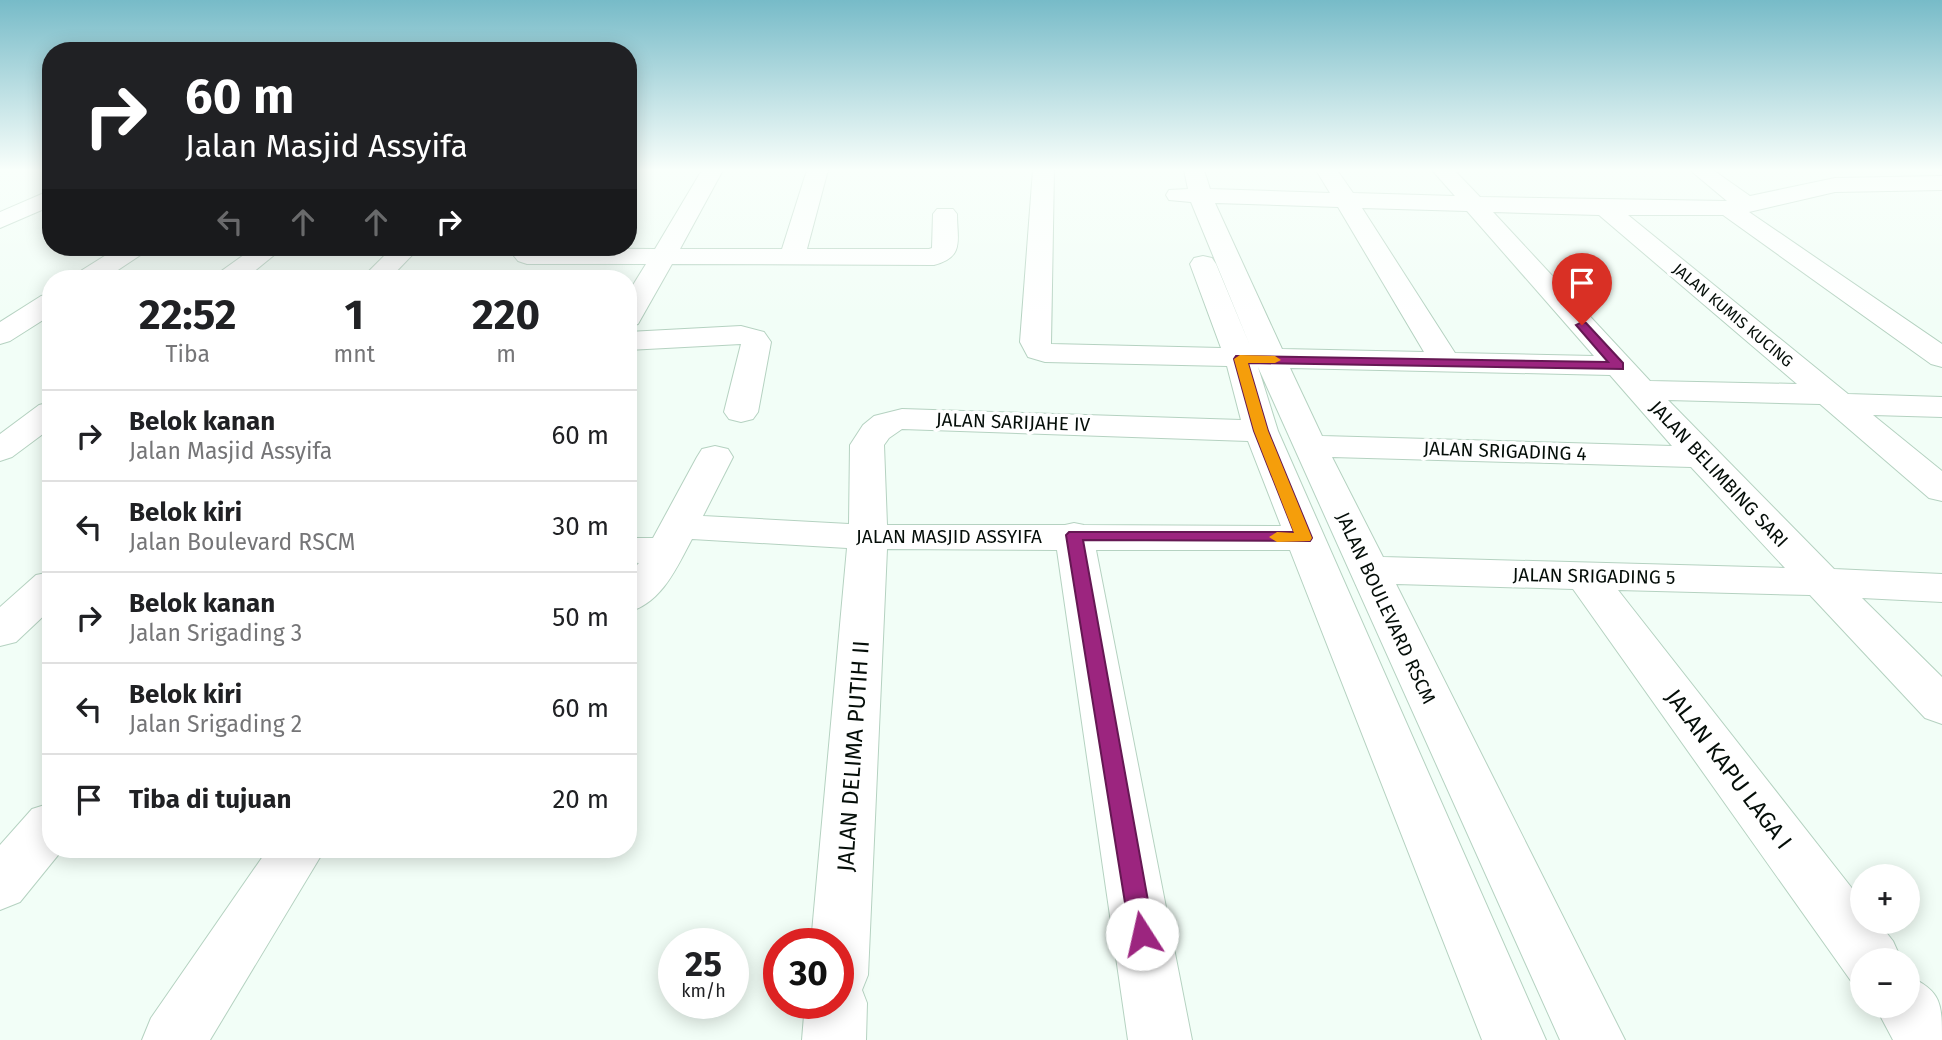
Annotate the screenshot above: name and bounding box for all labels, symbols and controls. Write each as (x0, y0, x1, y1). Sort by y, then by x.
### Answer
text: 60 m (185, 67, 294, 126)
icon: right (70, 70, 161, 161)
text: Jalan Masjid Assyifa (185, 127, 468, 165)
icon: left (211, 203, 249, 241)
icon: ahead (284, 203, 322, 241)
icon: ahead (357, 203, 395, 241)
icon: right (430, 203, 468, 241)
pin (1552, 253, 1612, 325)
street label: JALAN KUMIS KUCING (1669, 259, 1797, 371)
icon: arrive (1563, 264, 1601, 302)
text: 22:52 (139, 290, 236, 340)
text: 1 (344, 290, 364, 340)
text: 220 (472, 290, 540, 340)
text: Tiba (166, 340, 210, 368)
text: mnt (333, 340, 375, 368)
text: m (496, 340, 516, 368)
street label: JALAN BELIMBING SARI (1645, 396, 1793, 552)
text: Belok kanan (129, 406, 275, 437)
street label: JALAN SARIJAHE IV (936, 408, 1091, 436)
icon: right (70, 417, 108, 455)
text: 60 m (551, 420, 609, 451)
text: Jalan Masjid Assyifa (129, 437, 332, 465)
street label: JALAN SRIGADING 4 (1423, 437, 1587, 465)
text: Belok kiri (129, 497, 242, 528)
icon: left (70, 508, 108, 546)
street label: JALAN BOULEVARD RSCM (1331, 508, 1441, 708)
text: 30 m (552, 511, 609, 542)
street label: JALAN MASJID ASSYIFA (856, 525, 1042, 548)
text: Jalan Boulevard RSCM (129, 528, 355, 556)
street label: JALAN SRIGADING 5 (1512, 563, 1676, 589)
text: Belok kanan (129, 588, 275, 619)
icon: right (70, 599, 108, 637)
text: 50 m (552, 602, 609, 633)
text: Jalan Srigading 3 (129, 619, 302, 647)
street label: JALAN DELIMA PUTIH II (831, 639, 875, 873)
text: Belok kiri (129, 679, 242, 710)
street label: JALAN KAPU LAGA I (1660, 683, 1798, 855)
icon: left (70, 690, 108, 728)
text: 60 m (551, 693, 609, 724)
text: Jalan Srigading 2 (129, 710, 302, 738)
icon: arrive (70, 781, 108, 819)
text: Tiba di tujuan (129, 784, 291, 815)
text: 20 m (552, 784, 609, 815)
map controls (1850, 864, 1920, 1018)
button: + (1850, 864, 1920, 934)
position arrow (1105, 897, 1179, 971)
speed limit sign: 30 (763, 928, 854, 1019)
text: 25 (685, 943, 722, 985)
button: − (1850, 948, 1920, 1018)
text: km/h (681, 980, 726, 1002)

